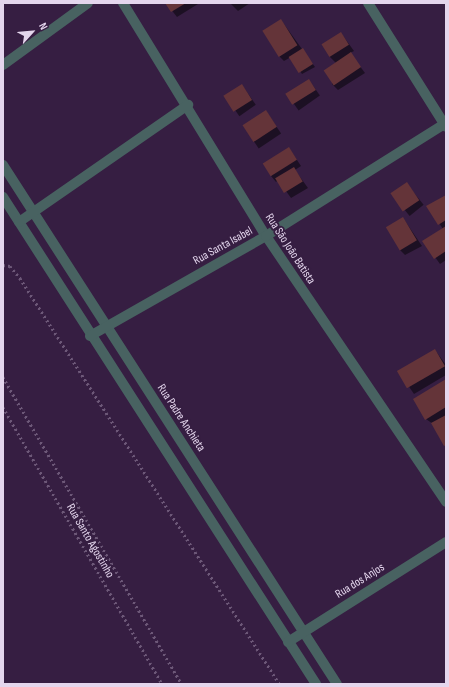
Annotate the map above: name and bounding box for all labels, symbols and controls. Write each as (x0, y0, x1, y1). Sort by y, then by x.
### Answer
north arrow (12, 12, 52, 52)
text: N (36, 21, 50, 32)
street label: Rua São João Batista (262, 211, 318, 287)
street label: Rua Santa Isabel (191, 224, 255, 268)
street label: Rua Padre Anchieta (154, 382, 208, 454)
street label: Rua Santo Agostinho (63, 501, 117, 581)
street label: Rua dos Anjos (333, 560, 387, 602)

